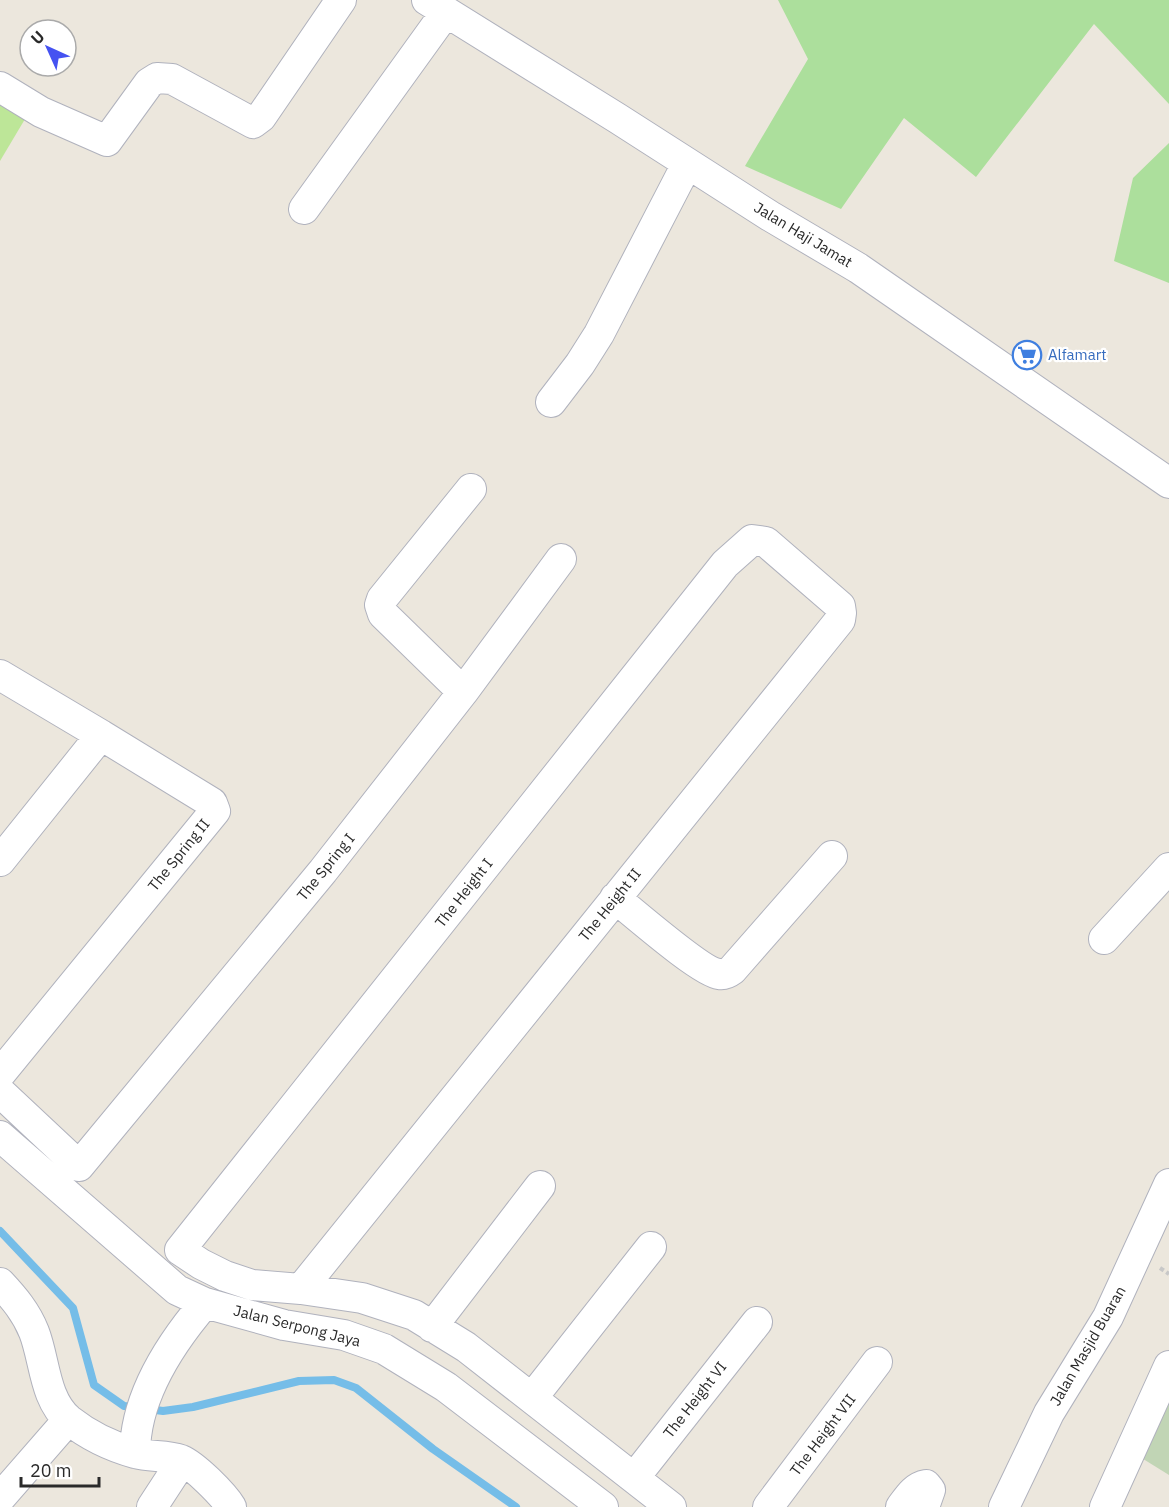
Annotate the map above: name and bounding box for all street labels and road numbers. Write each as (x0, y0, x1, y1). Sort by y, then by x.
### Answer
street label: Jalan Haji Jamat (751, 198, 856, 271)
street label: The Spring II (144, 815, 214, 895)
street label: The Spring I (293, 829, 359, 904)
street label: The Height I (431, 854, 497, 931)
street label: The Height II (574, 864, 645, 945)
street label: Jalan Masjid Buaran (1045, 1282, 1130, 1409)
street label: Jalan Serpong Jaya (232, 1301, 363, 1350)
street label: The Height VI (659, 1358, 730, 1442)
street label: The Height VII (786, 1390, 860, 1479)

